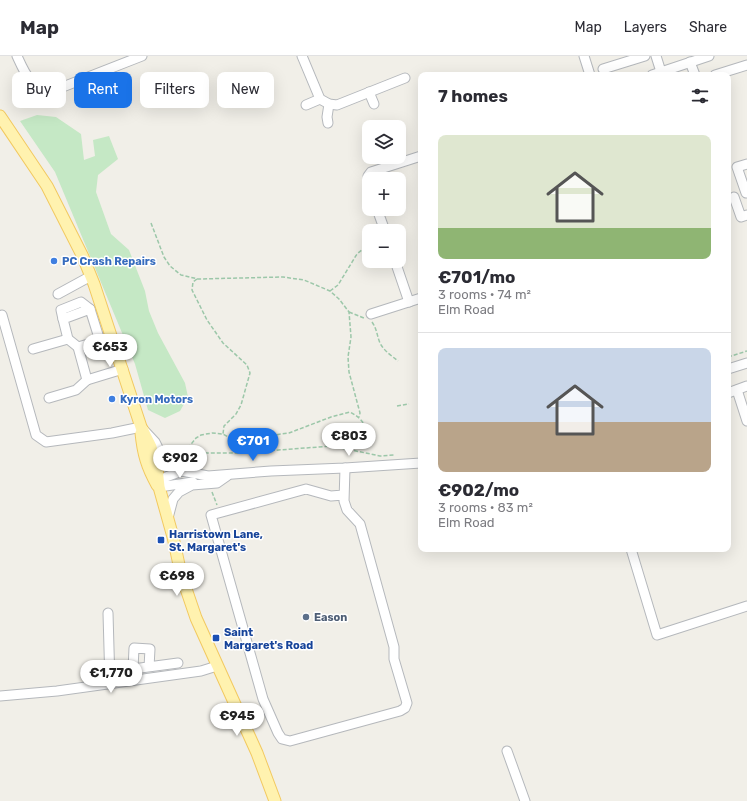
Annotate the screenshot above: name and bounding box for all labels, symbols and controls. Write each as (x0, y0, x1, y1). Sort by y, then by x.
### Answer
text: Map (20, 16, 59, 39)
text: Map (575, 19, 602, 36)
text: Layers (624, 19, 667, 36)
text: Share (689, 19, 727, 36)
chip: Buy (12, 72, 66, 108)
chip: Rent (74, 72, 132, 108)
chip: Filters (140, 72, 209, 108)
chip: New (217, 72, 274, 108)
icon: filters (689, 85, 711, 107)
text: 7 homes (438, 86, 508, 106)
map controls (362, 120, 406, 268)
button: layers (362, 120, 406, 164)
icon: home (539, 161, 611, 233)
button: + (362, 172, 406, 216)
button: − (362, 224, 406, 268)
place label: PC Crash Repairs (62, 255, 156, 268)
marker: PC Crash Repairs (49, 256, 59, 266)
text: €701/mo (438, 267, 515, 287)
text: 3 rooms · 74 m² (438, 287, 531, 302)
text: Elm Road (438, 302, 495, 317)
pin: €653 (86, 334, 134, 368)
text: €653 (92, 339, 128, 354)
icon: home (539, 374, 611, 446)
place label: Kyron Motors (120, 393, 193, 406)
marker: Kyron Motors (107, 394, 117, 404)
pin: €803 (325, 423, 373, 457)
pin: €701 (229, 428, 277, 462)
text: €803 (331, 428, 367, 443)
text: €701 (237, 433, 269, 448)
pin: €902 (156, 445, 204, 479)
text: €902 (162, 450, 198, 465)
text: €902/mo (438, 480, 519, 500)
text: 3 rooms · 83 m² (438, 500, 533, 515)
text: Elm Road (438, 515, 495, 530)
place label: Harristown Lane, St. Margaret's (169, 528, 263, 554)
marker: Harristown Lane, St. Margaret's (156, 535, 166, 545)
pin: €698 (153, 563, 201, 597)
text: €698 (159, 568, 195, 583)
place label: Eason (314, 611, 347, 624)
marker: Eason (301, 612, 311, 622)
place label: Saint Margaret's Road (224, 626, 313, 652)
marker: Saint Margaret's Road (211, 633, 221, 643)
pin: €1,770 (78, 660, 144, 694)
text: €1,770 (89, 665, 133, 680)
pin: €945 (213, 703, 261, 737)
text: €945 (219, 708, 255, 723)

